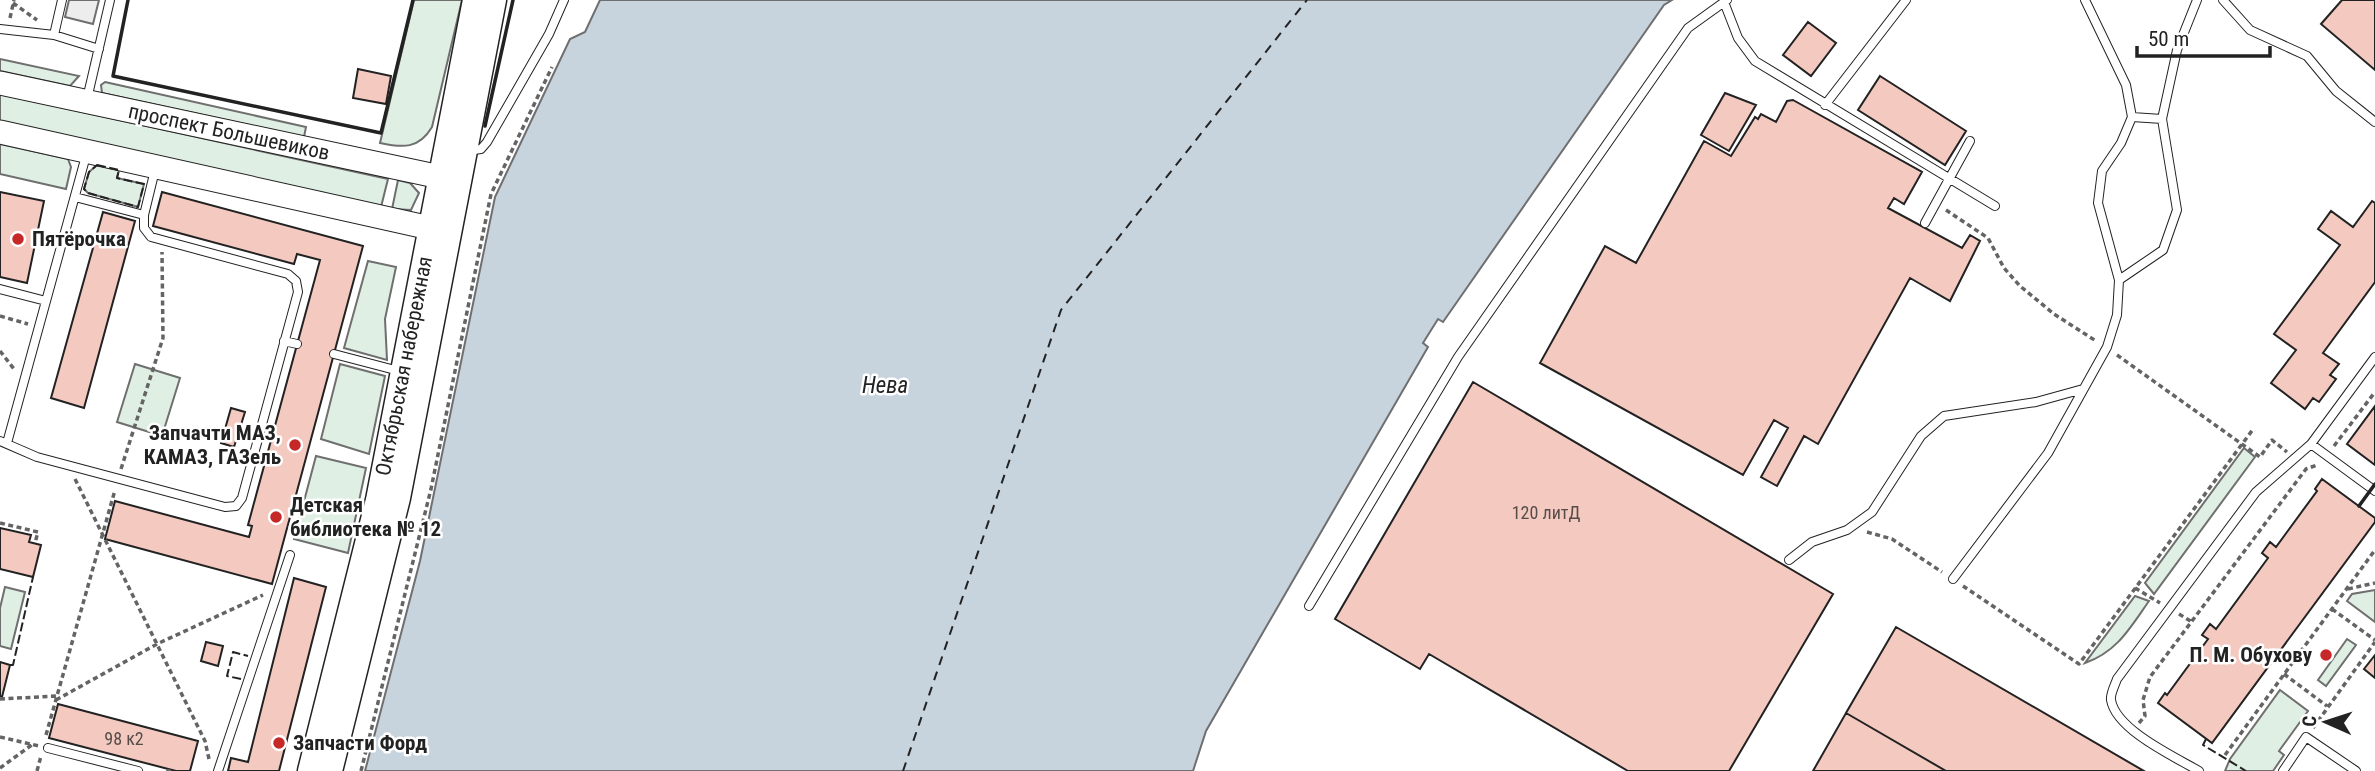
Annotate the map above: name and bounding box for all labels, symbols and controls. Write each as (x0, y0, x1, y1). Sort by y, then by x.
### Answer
scale bar (2137, 14, 2270, 58)
text: 50 m (2148, 27, 2189, 51)
street label: проспект Большевиков (126, 99, 332, 165)
place label: Пятёрочка (32, 227, 126, 251)
marker: Пятёрочка (10, 231, 26, 247)
street label: Октябрьская набережная (371, 254, 437, 478)
water label: Нева (862, 372, 908, 399)
place label: Запчачти МАЗ, КАМАЗ, ГАЗель (144, 421, 281, 469)
marker: Запчачти МАЗ, КАМАЗ, ГАЗель (287, 437, 303, 453)
place label: Детская библиотека № 12 (290, 493, 441, 541)
house number: 120 литД (1512, 502, 1580, 523)
marker: Детская библиотека № 12 (268, 509, 284, 525)
place label: П. М. Обухову (2189, 643, 2313, 667)
marker: П. М. Обухову (2318, 647, 2334, 663)
north arrow (2291, 687, 2361, 757)
text: С (2298, 715, 2321, 727)
house number: 98 к2 (104, 728, 144, 749)
place label: Запчасти Форд (293, 731, 427, 755)
marker: Запчасти Форд (271, 735, 287, 751)

